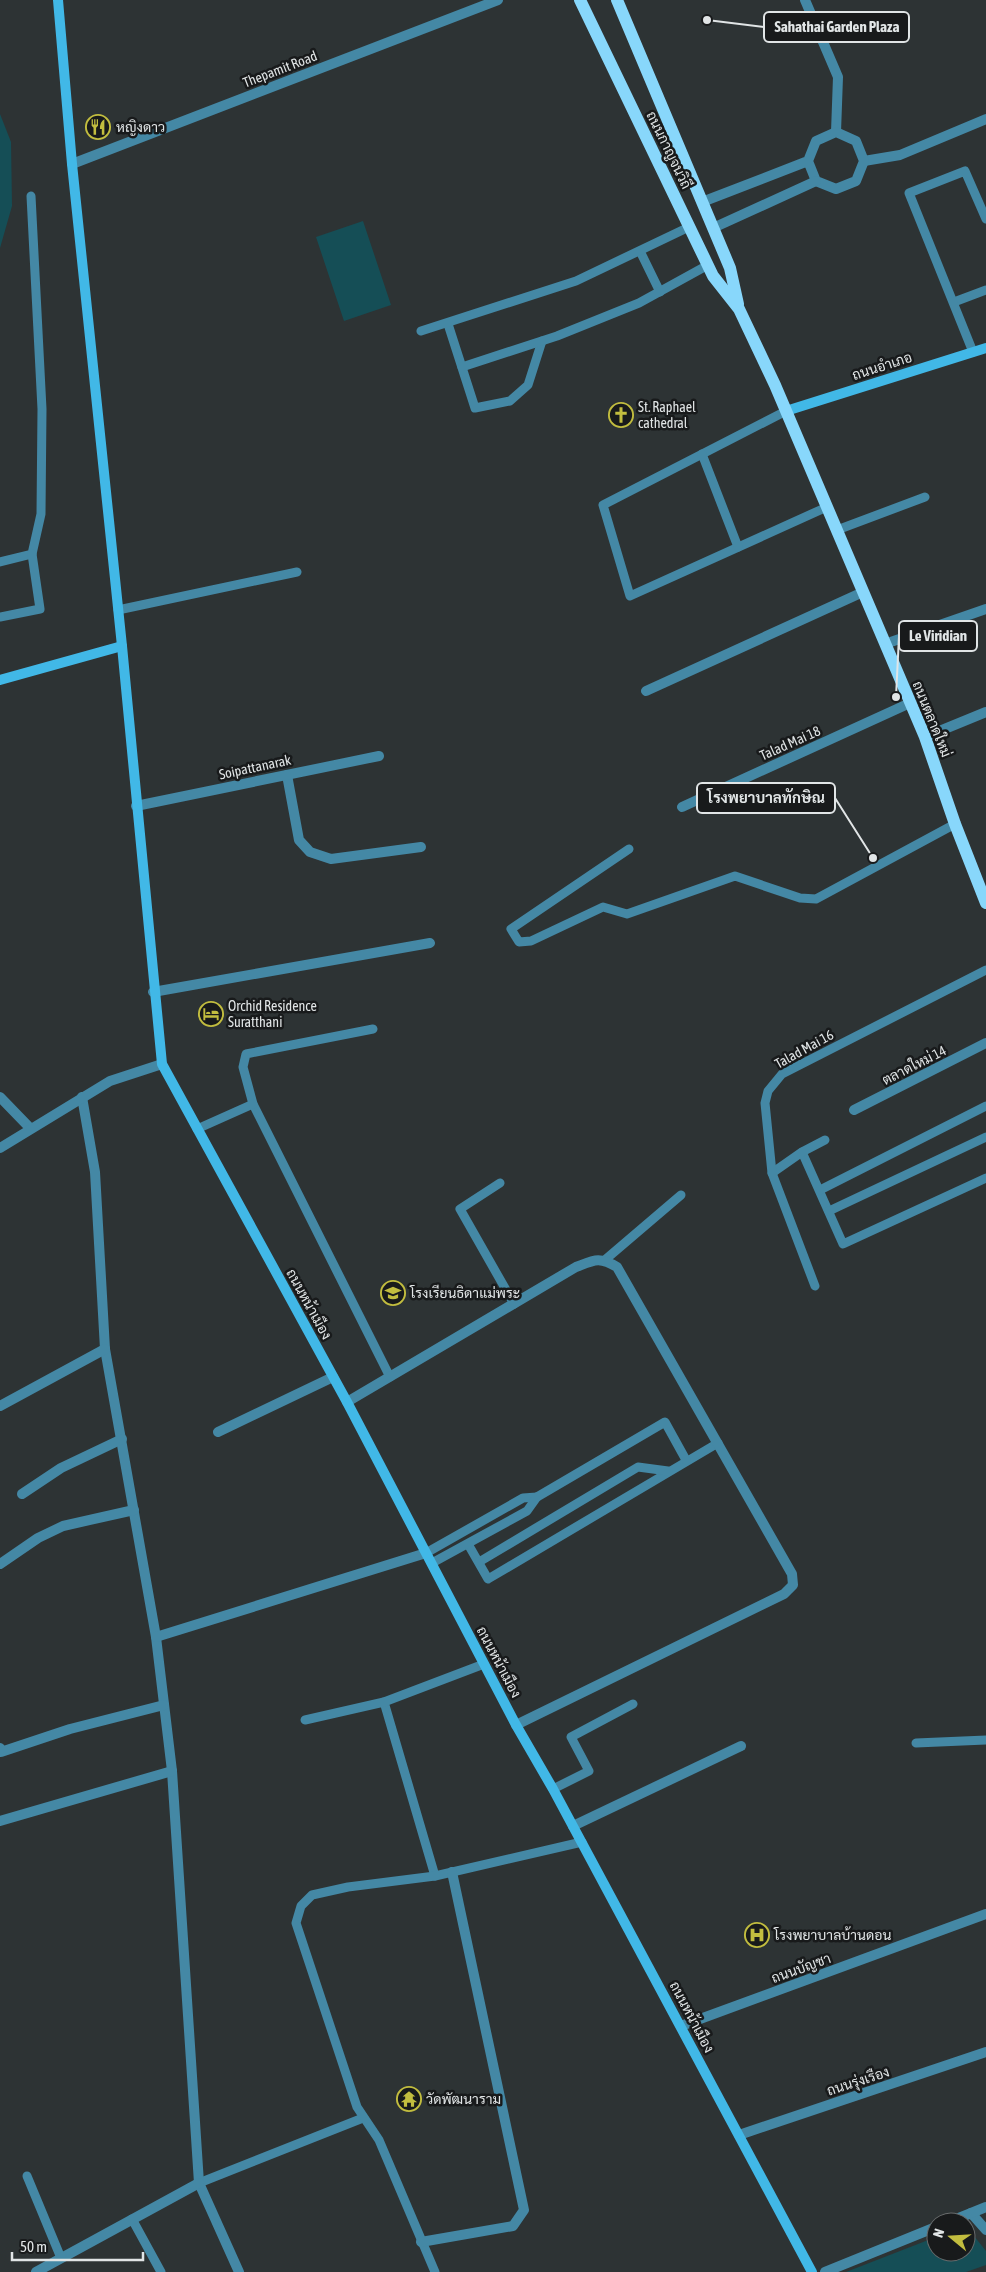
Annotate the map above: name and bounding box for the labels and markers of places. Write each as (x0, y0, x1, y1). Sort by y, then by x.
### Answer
callout: Sahathai Garden Plaza (764, 12, 909, 42)
restaurant icon: หญิงดาว (85, 114, 111, 140)
place label: หญิงดาว (116, 119, 165, 136)
place label: St. Raphael cathedral (638, 399, 696, 431)
church icon: St. Raphael cathedral (608, 402, 634, 428)
callout: Le Viridian (899, 621, 977, 651)
callout: โรงพยาบาลทักษิณ (697, 783, 835, 813)
place label: Orchid Residence Suratthani (228, 998, 317, 1030)
hotel icon: Orchid Residence Suratthani (198, 1001, 224, 1027)
school or university icon: โรงเรียนธิดาแม่พระ (380, 1280, 406, 1306)
place label: โรงเรียนธิดาแม่พระ (409, 1284, 520, 1301)
hospital icon: โรงพยาบาลบ้านดอน (744, 1922, 770, 1948)
place label: โรงพยาบาลบ้านดอน (773, 1926, 891, 1943)
temple icon: วัดพัฒนาราม (396, 2086, 422, 2112)
place label: วัดพัฒนาราม (426, 2091, 501, 2107)

